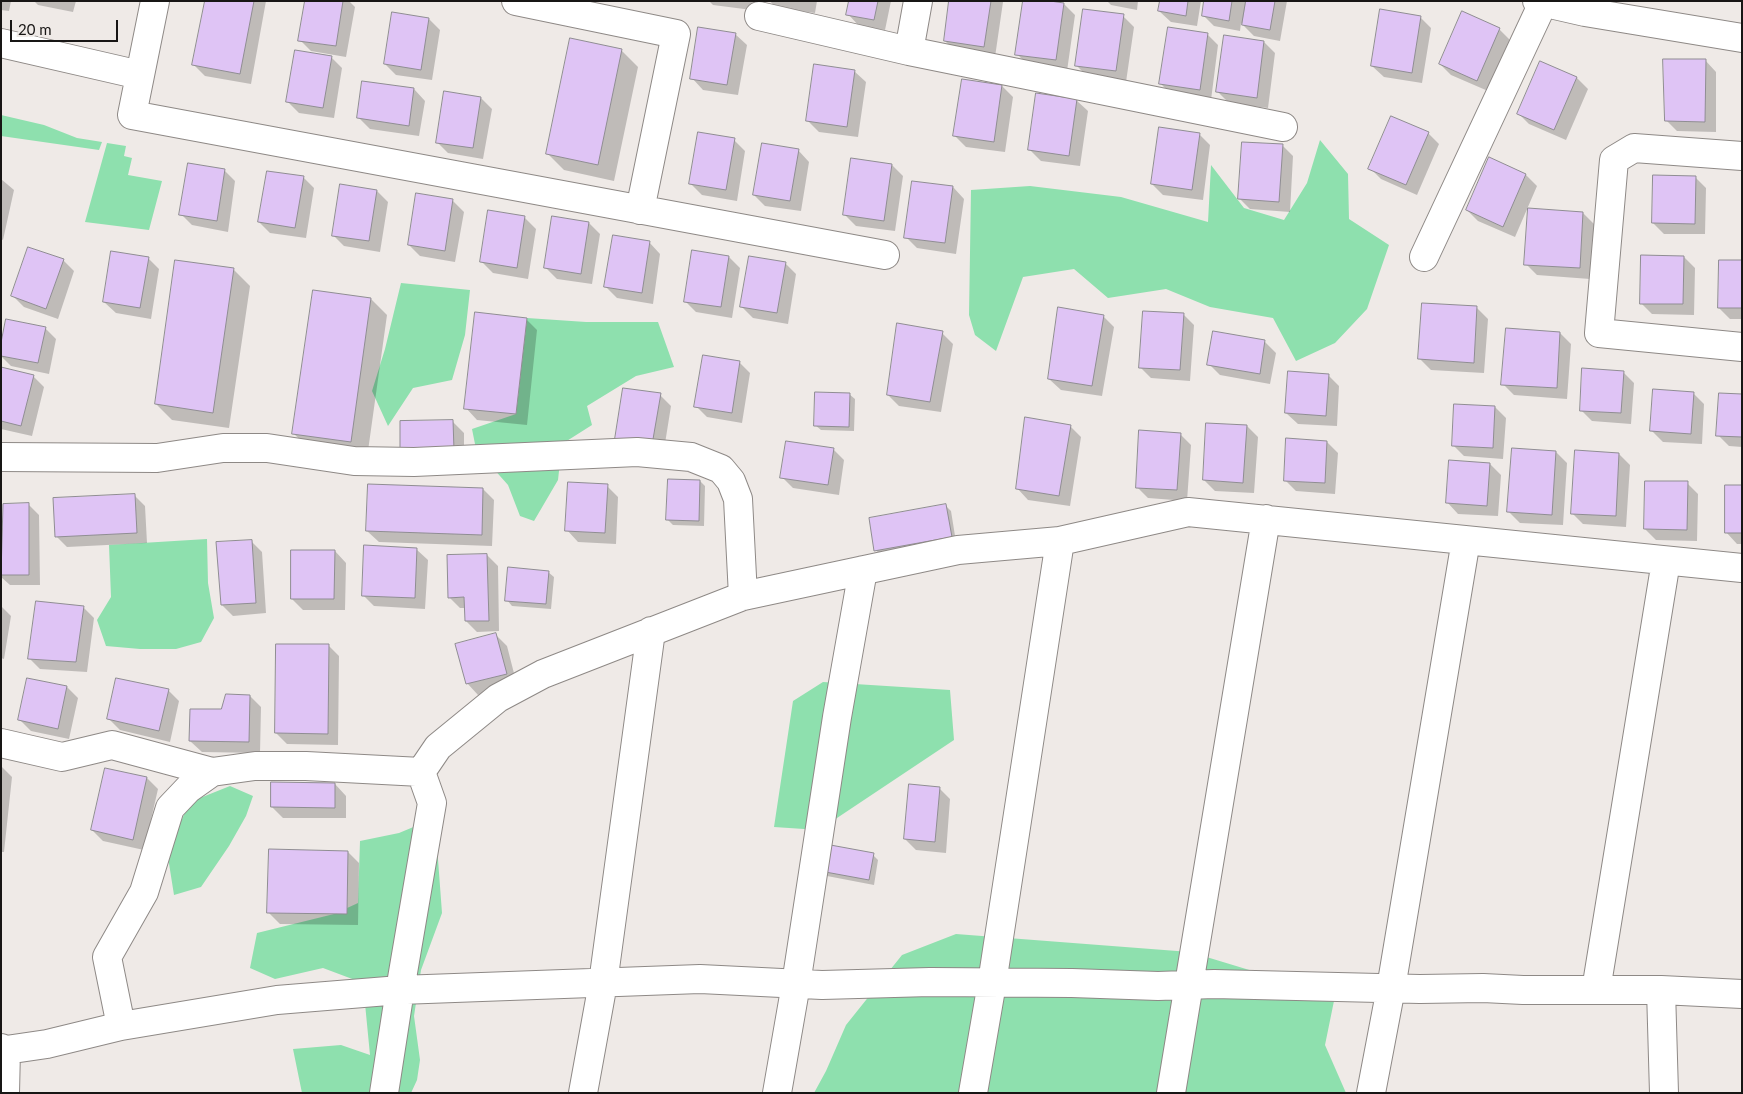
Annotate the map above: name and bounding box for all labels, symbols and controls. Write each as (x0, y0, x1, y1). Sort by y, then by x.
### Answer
scale bar (12, 10, 120, 42)
text: 20 m (18, 20, 52, 38)

